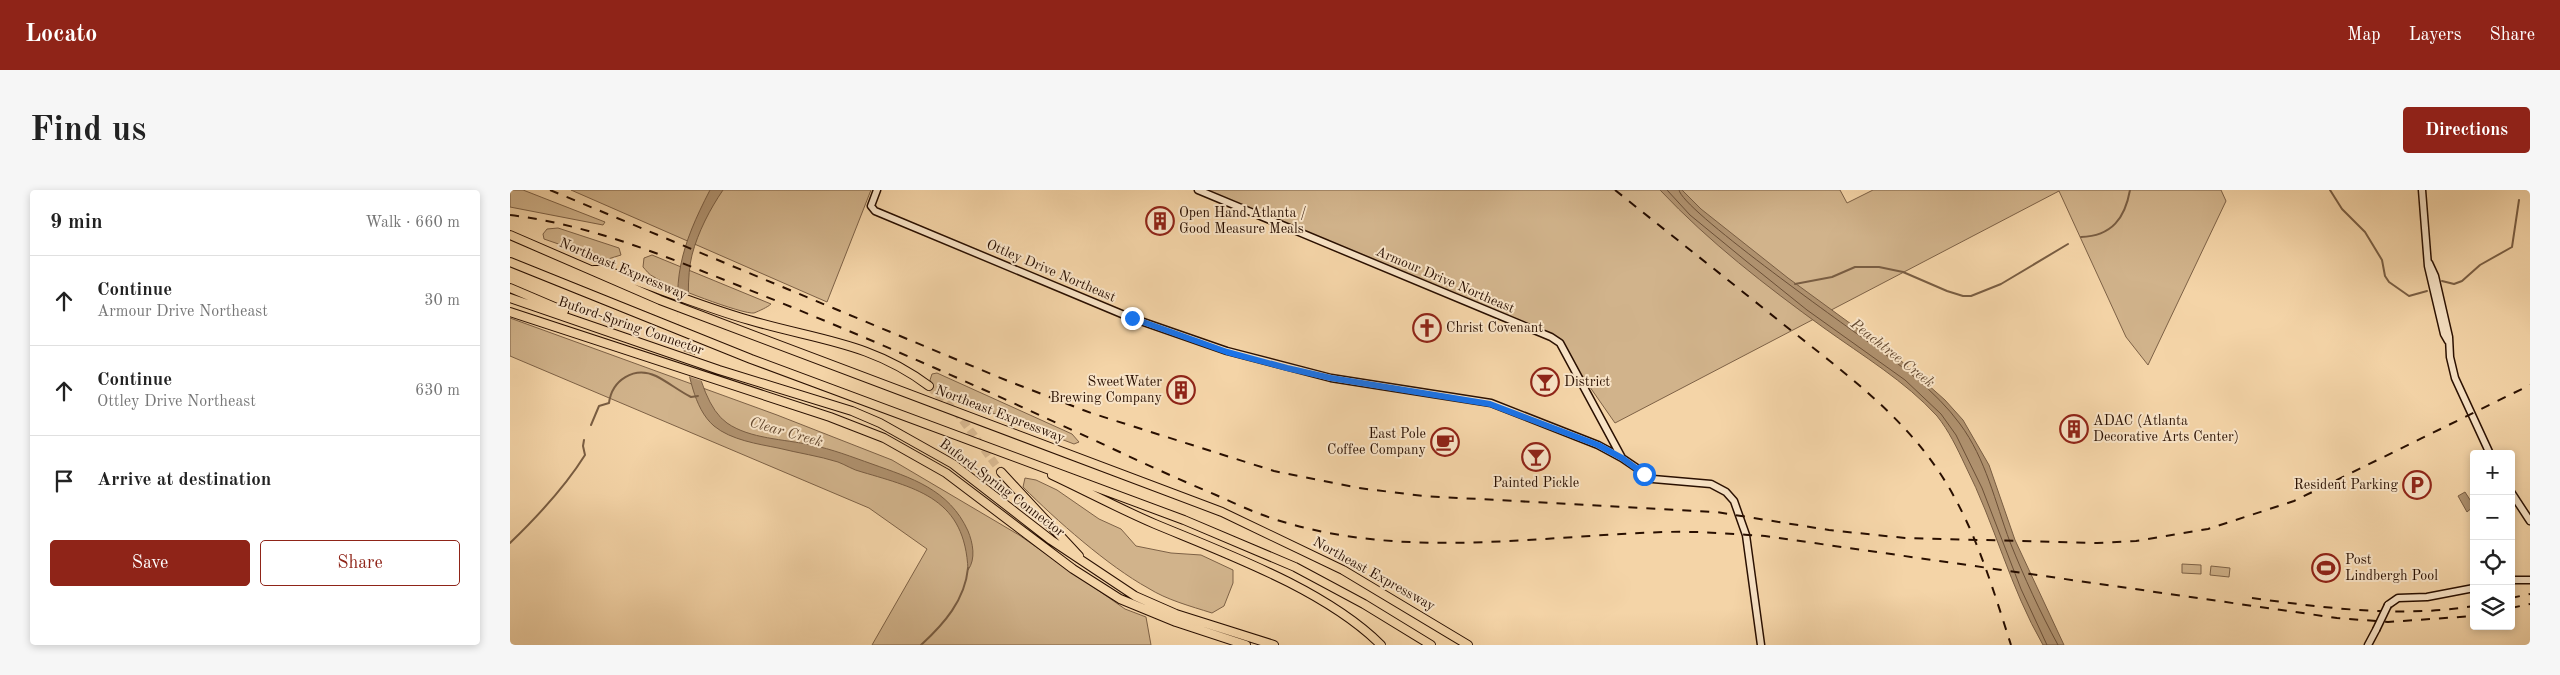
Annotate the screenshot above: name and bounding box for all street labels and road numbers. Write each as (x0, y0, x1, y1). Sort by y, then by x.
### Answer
street label: Northeast Expressway (557, 236, 689, 302)
street label: Ottley Drive Northeast (984, 237, 1118, 305)
street label: Armour Drive Northeast (1373, 244, 1517, 316)
street label: Buford-Spring Connector (556, 294, 706, 358)
street label: Northeast Expressway (933, 383, 1067, 445)
street label: Buford-Spring Connector (937, 436, 1068, 540)
street label: Northeast Expressway (1311, 535, 1438, 614)

